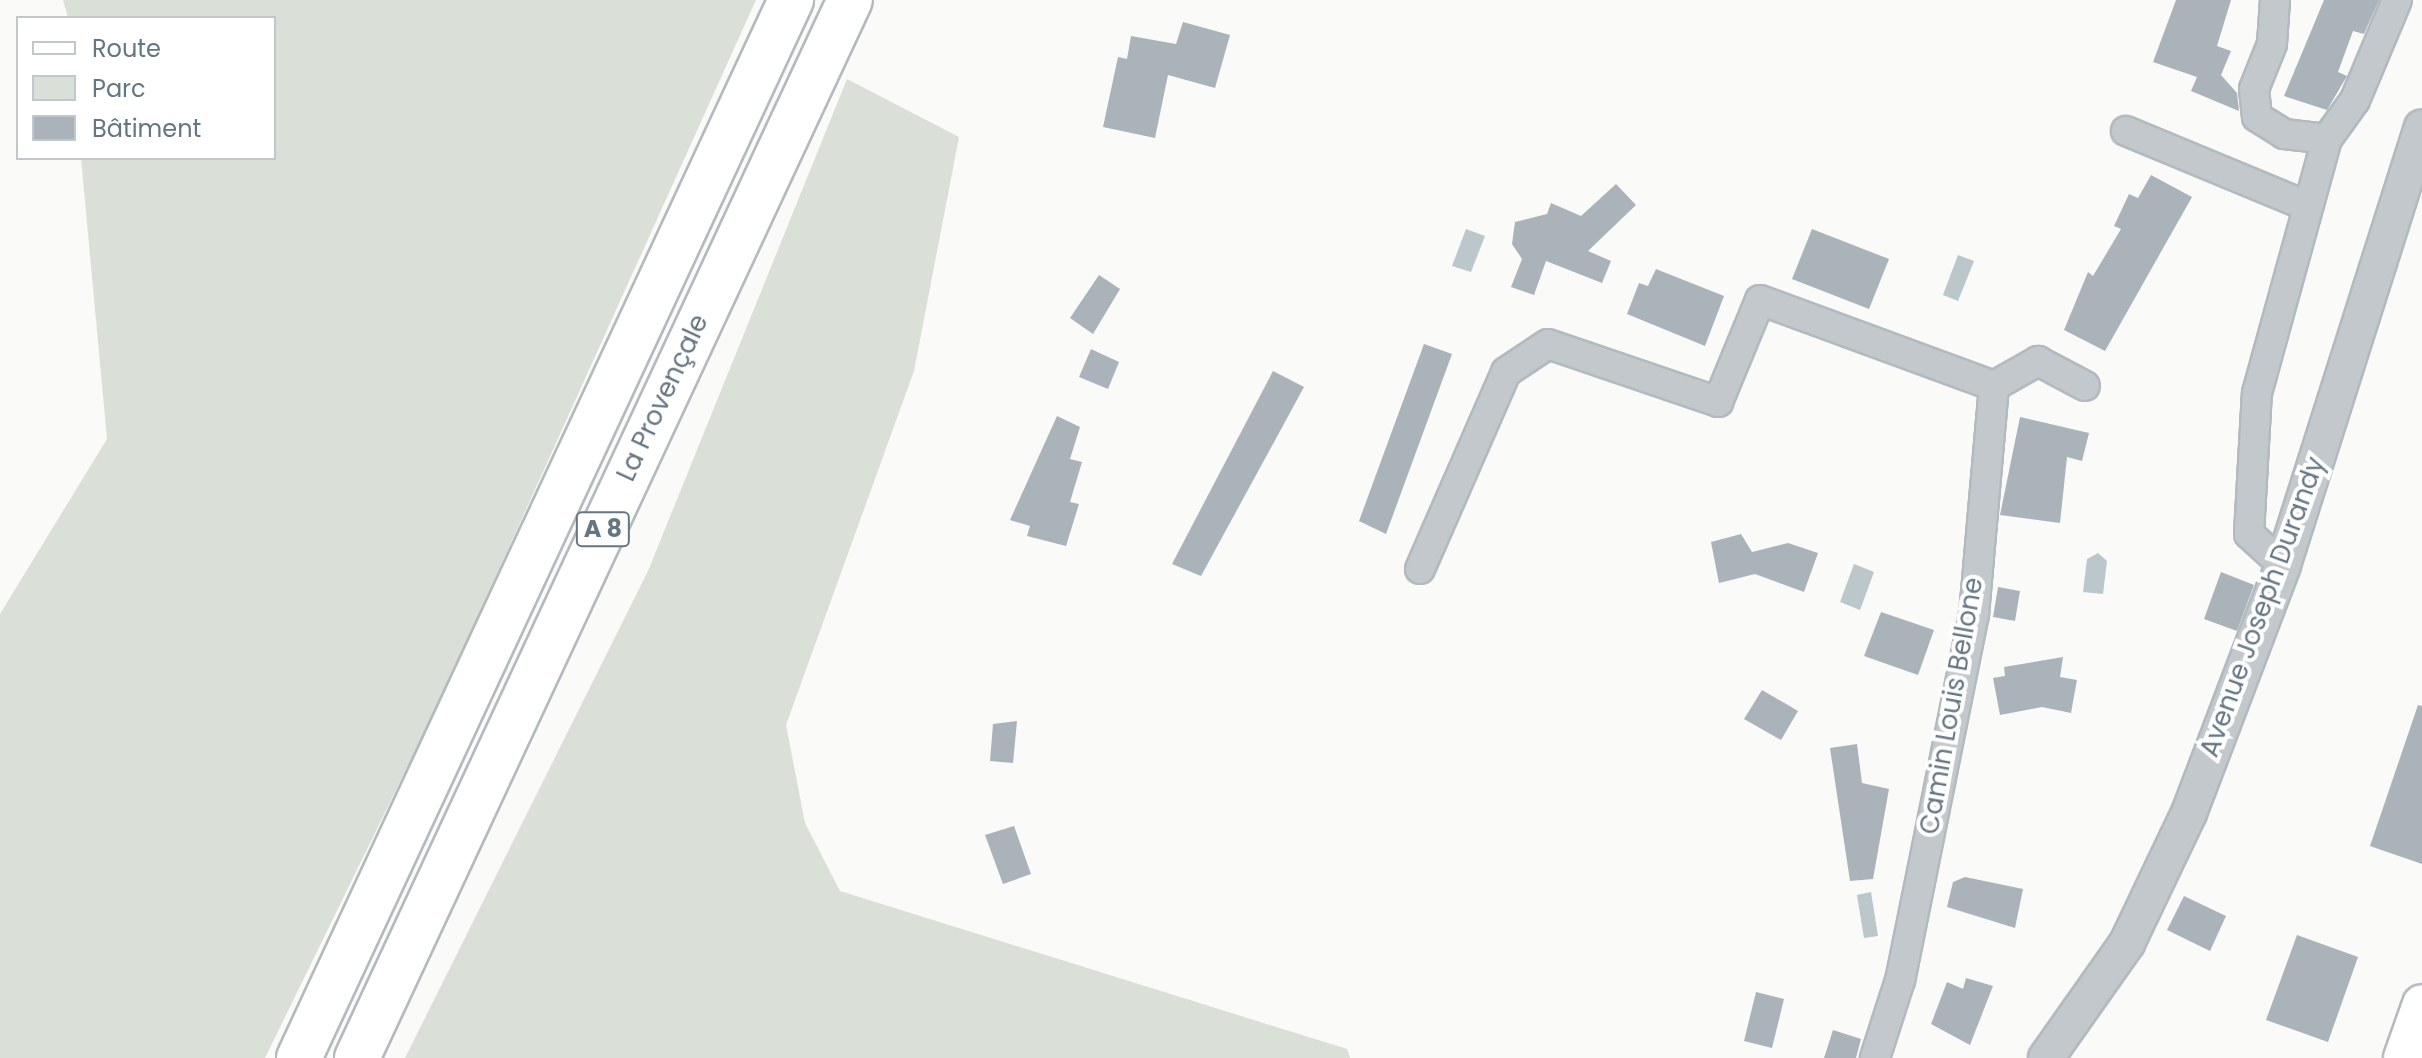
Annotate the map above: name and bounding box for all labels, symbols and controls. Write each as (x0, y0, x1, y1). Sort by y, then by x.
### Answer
legend (16, 16, 276, 160)
text: Route (92, 32, 161, 65)
text: Parc (92, 72, 146, 105)
text: Bâtiment (92, 112, 201, 145)
street label: La Provençale (611, 310, 715, 486)
street label: Avenue Joseph Durandy (2194, 453, 2332, 761)
road number: A 8 (575, 509, 631, 549)
street label: Camin Louis Bellone (1914, 575, 1990, 837)

